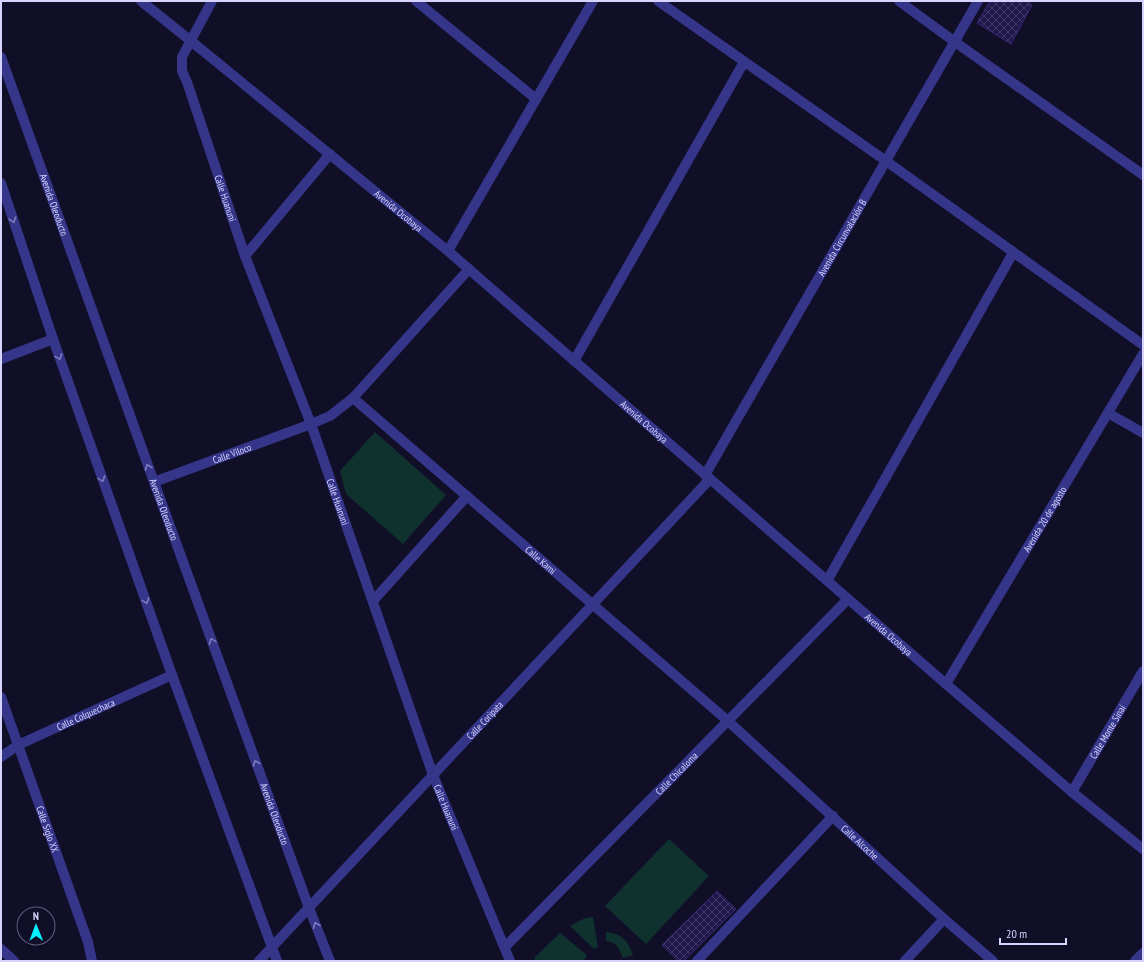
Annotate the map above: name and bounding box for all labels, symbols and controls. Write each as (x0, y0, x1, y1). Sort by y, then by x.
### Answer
street label: Avenida Oleoducto (37, 172, 71, 238)
street label: Calle Huanuni (211, 173, 239, 223)
street label: Avenida Ocobaya (371, 187, 425, 235)
street label: Avenida Circunvalación B (815, 197, 870, 279)
one-way arrow (8, 216, 17, 223)
one-way arrow (54, 353, 62, 360)
street label: Avenida Ocobaya (617, 398, 670, 446)
street label: Calle Viloco (211, 441, 253, 467)
one-way arrow (144, 463, 153, 470)
one-way arrow (98, 475, 106, 482)
street label: Avenida Oleoducto (146, 477, 181, 542)
street label: Calle Huanuni (324, 477, 352, 527)
street label: Avenida 20 de agosto (1020, 484, 1069, 555)
street label: Calle Kami (522, 543, 559, 577)
one-way arrow (141, 598, 150, 605)
street label: Avenida Ocobaya (862, 610, 915, 659)
one-way arrow (208, 638, 216, 645)
street label: Calle Colquechaca (55, 696, 117, 734)
street label: Calle Coripata (464, 698, 506, 742)
street label: Calle Monte Sinaí (1087, 702, 1129, 761)
street label: Calle Chicaloma (653, 749, 701, 798)
one-way arrow (252, 760, 261, 767)
street label: Avenida Oleoducto (257, 781, 292, 847)
street label: Calle Huanuni (431, 783, 461, 832)
street label: Calle Siglo XX (33, 804, 62, 854)
street label: Calle Alcoche (838, 822, 881, 863)
north arrow (16, 906, 56, 946)
text: N (33, 909, 39, 923)
scale bar (1000, 920, 1066, 946)
one-way arrow (312, 921, 320, 928)
text: 20 m (1006, 926, 1027, 941)

